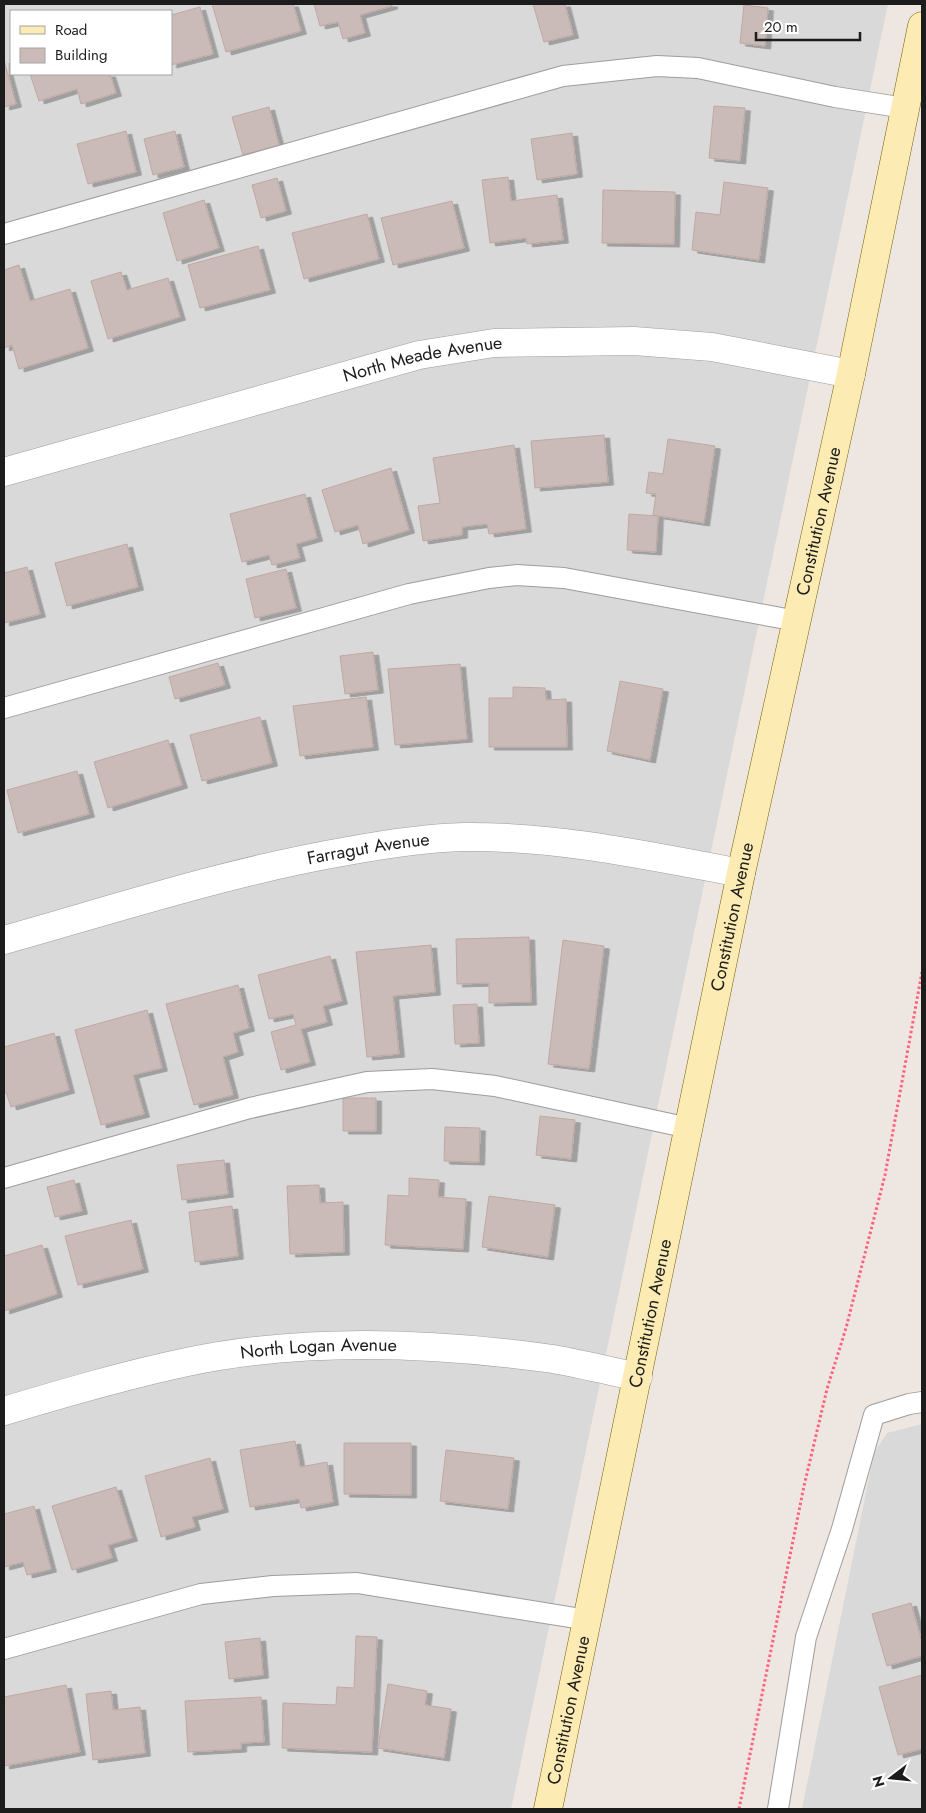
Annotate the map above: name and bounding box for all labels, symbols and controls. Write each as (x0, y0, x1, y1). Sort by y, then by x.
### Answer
legend (10, 10, 172, 75)
scale bar (756, 10, 860, 42)
text: 20 m (764, 16, 798, 38)
text: Road (55, 19, 87, 41)
text: Building (55, 44, 107, 66)
street label: North Meade Avenue (340, 330, 502, 389)
street label: Constitution Avenue (790, 444, 848, 598)
street label: Farragut Avenue (305, 826, 431, 871)
street label: Constitution Avenue (704, 840, 760, 994)
street label: Constitution Avenue (622, 1237, 678, 1390)
street label: North Logan Avenue (239, 1332, 397, 1366)
street label: Constitution Avenue (540, 1633, 596, 1787)
north arrow (866, 1753, 916, 1803)
text: N (867, 1773, 890, 1790)

